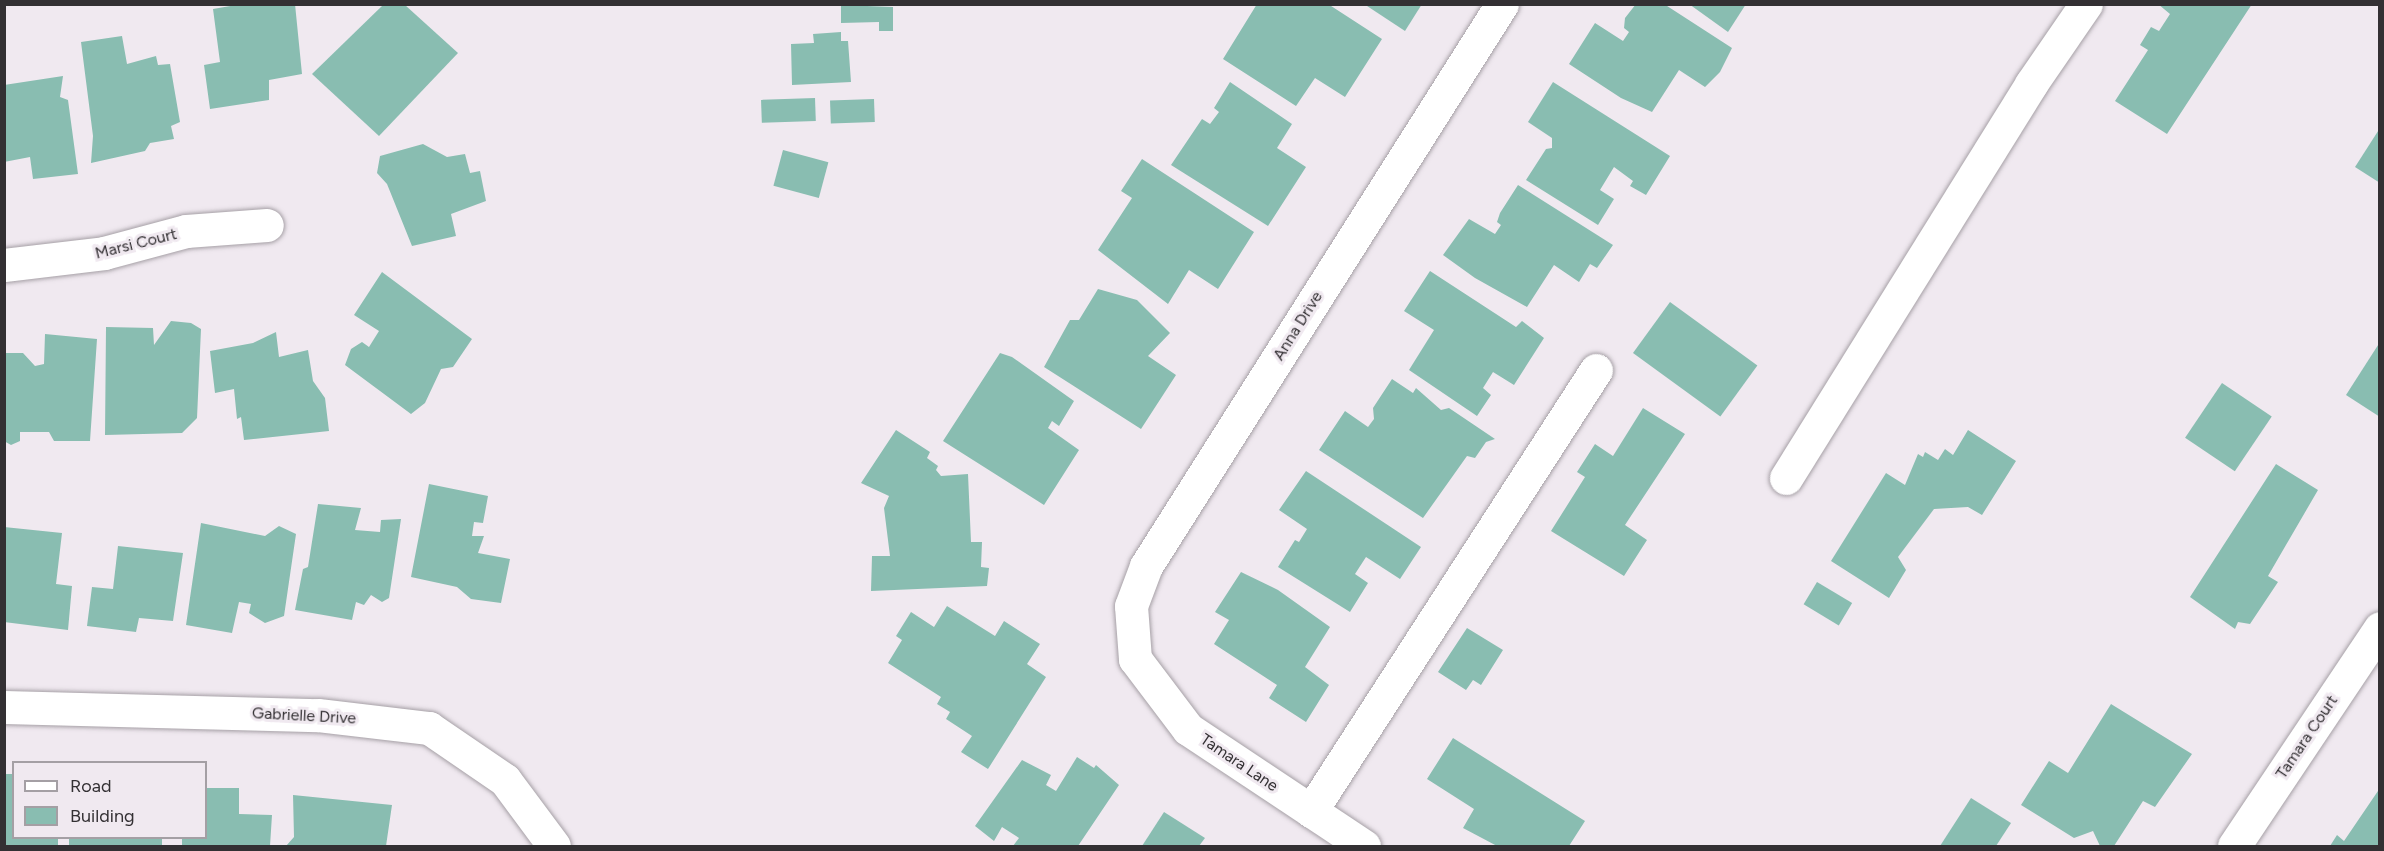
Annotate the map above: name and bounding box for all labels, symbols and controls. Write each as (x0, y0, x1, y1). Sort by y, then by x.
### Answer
street label: Marsi Court (93, 225, 179, 263)
street label: Anna Drive (1269, 288, 1327, 364)
street label: Tamara Court (2272, 692, 2342, 782)
street label: Gabrielle Drive (251, 704, 357, 728)
street label: Tamara Lane (1197, 730, 1281, 796)
legend (12, 761, 207, 839)
text: Road (70, 775, 111, 797)
text: Building (70, 805, 135, 827)

